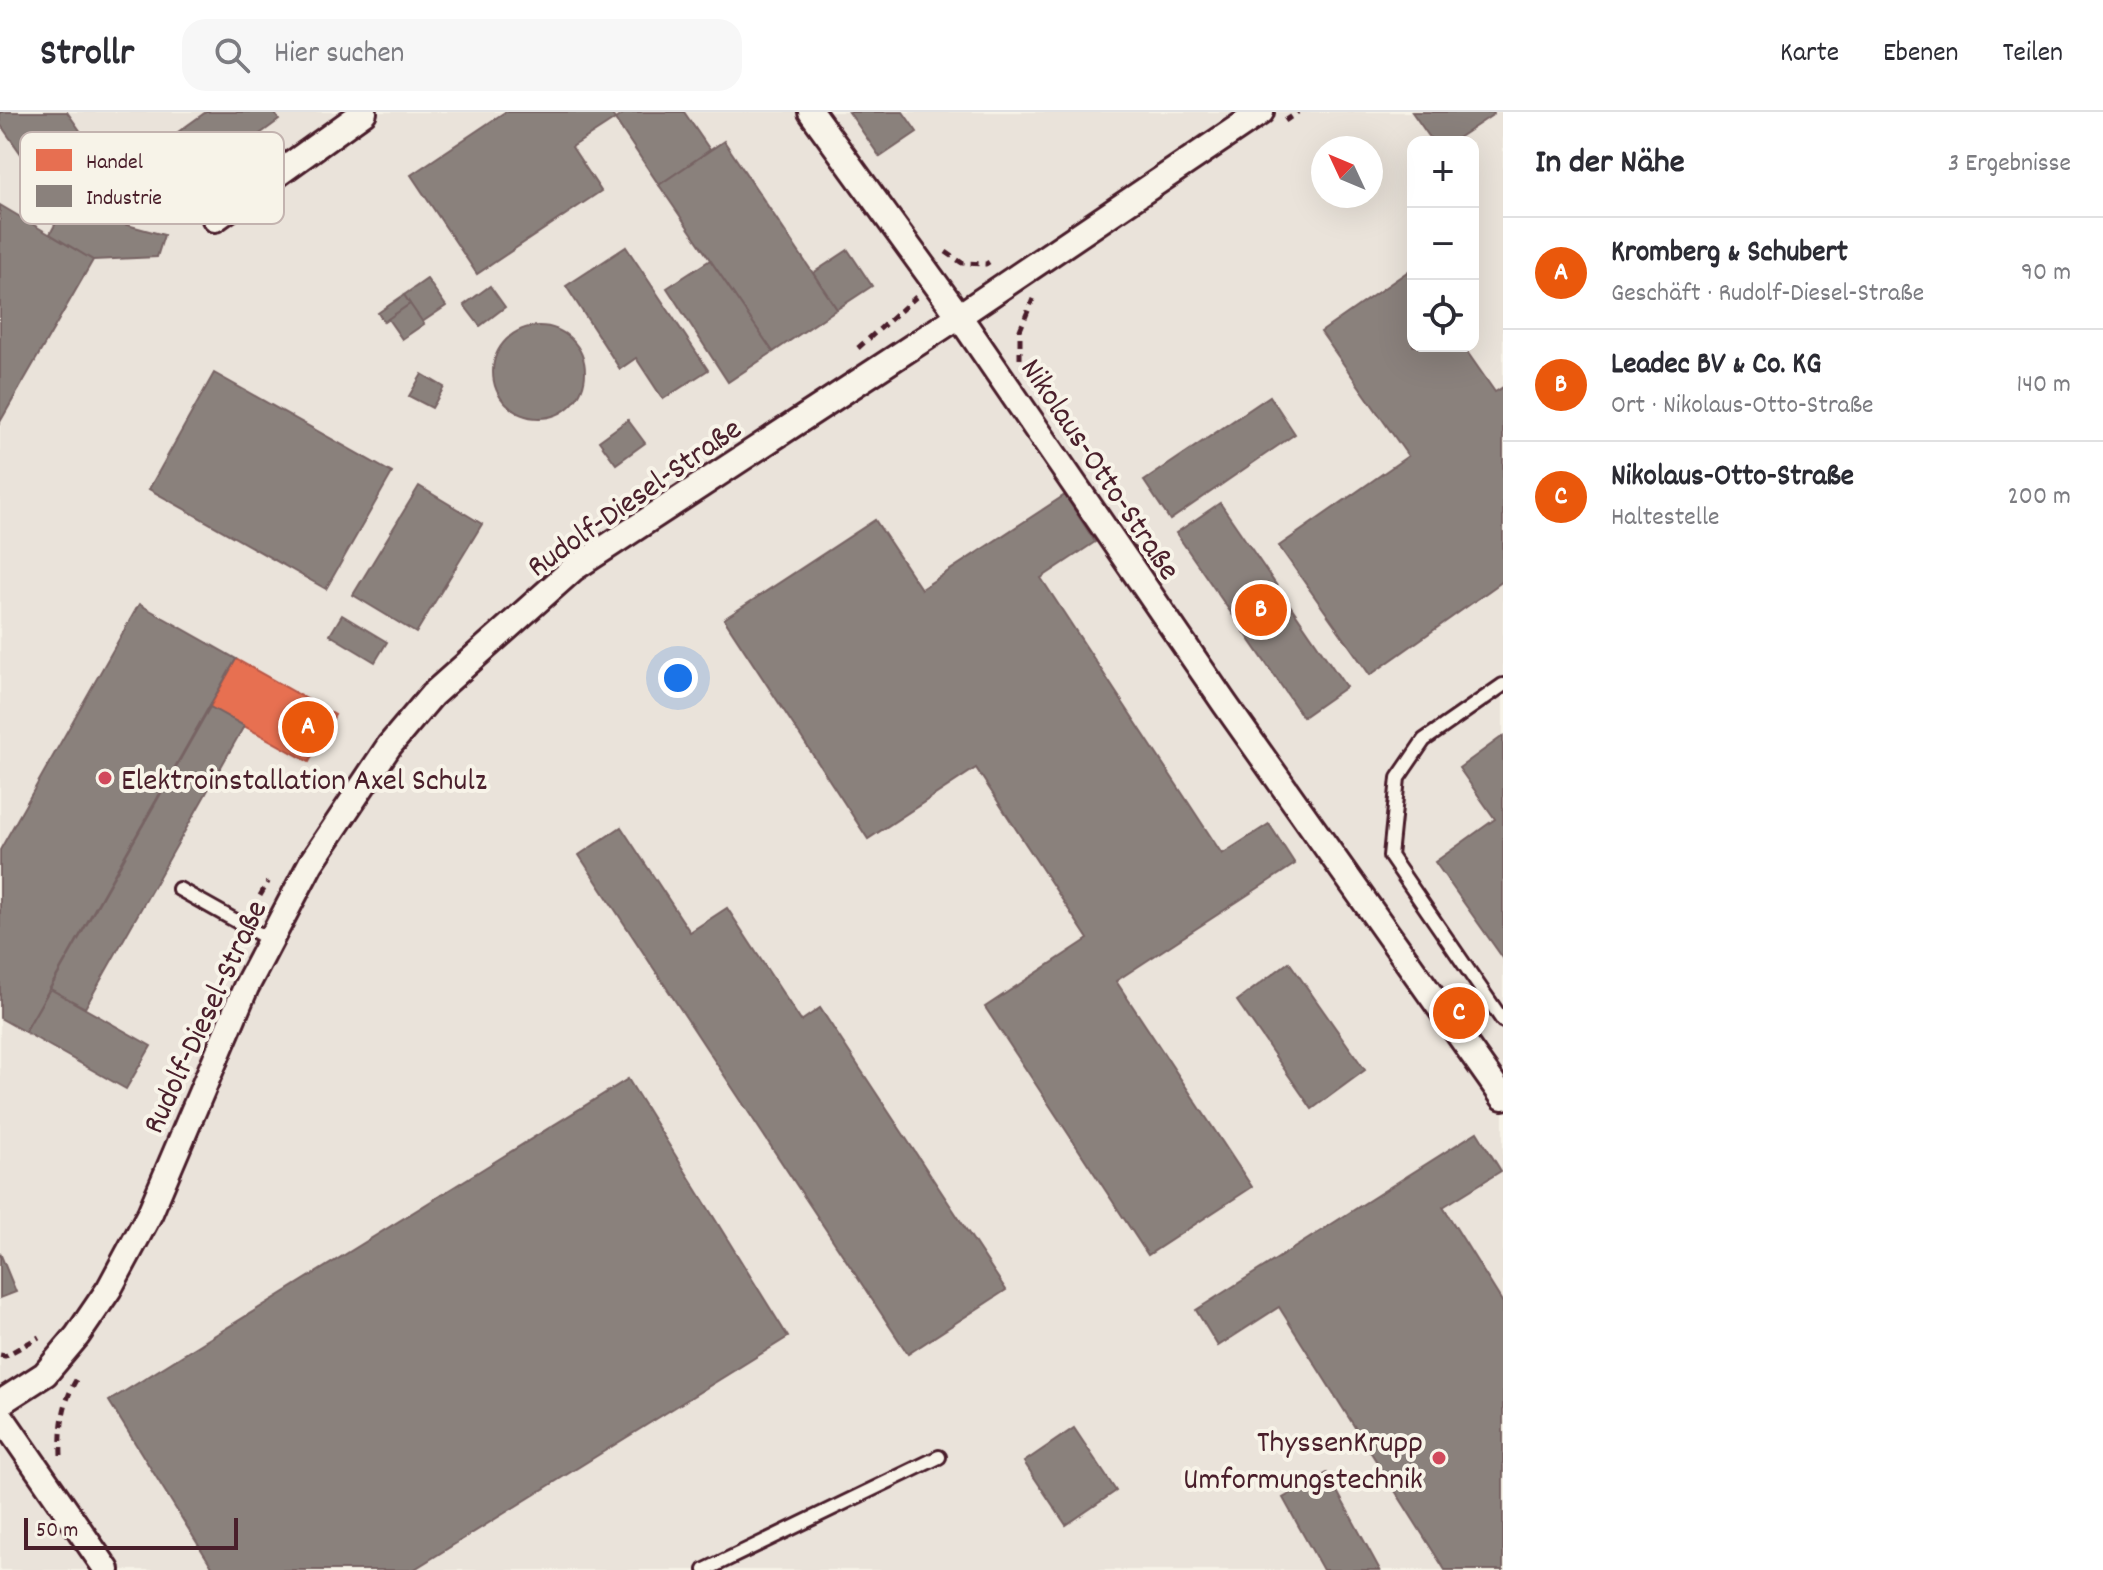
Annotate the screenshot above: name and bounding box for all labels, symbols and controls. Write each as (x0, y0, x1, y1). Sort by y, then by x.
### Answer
search box (182, 19, 742, 91)
text: Strollr (40, 28, 134, 83)
icon: search (210, 33, 254, 77)
text: Hier suchen (274, 34, 404, 77)
text: Karte (1780, 35, 1839, 75)
text: Ebenen (1883, 35, 1958, 75)
text: Teilen (2002, 35, 2063, 75)
legend (20, 132, 284, 224)
north arrow (1311, 136, 1383, 208)
map controls (1407, 136, 1479, 352)
button: + (1407, 136, 1479, 208)
text: In der Nähe (1535, 140, 1685, 189)
text: 3 Ergebnisse (1948, 146, 2071, 183)
text: Handel (86, 148, 143, 179)
text: Industrie (86, 184, 162, 215)
button: − (1407, 208, 1479, 280)
text: Kromberg & Schubert (1611, 233, 1848, 276)
text: A (1554, 255, 1568, 292)
text: 90 m (2021, 255, 2071, 292)
text: Geschäft · Rudolf-Diesel-Straße (1611, 276, 1924, 313)
button: locate (1407, 280, 1479, 352)
text: Leadec BV & Co. KG (1611, 345, 1821, 388)
street label: Nikolaus-Otto-Straße (1006, 351, 1189, 591)
text: B (1555, 367, 1567, 404)
text: 140 m (2017, 367, 2071, 404)
text: Ort · Nikolaus-Otto-Straße (1611, 388, 1874, 425)
street label: Rudolf-Diesel-Straße (519, 409, 753, 592)
text: Nikolaus-Otto-Straße (1611, 457, 1854, 500)
text: C (1555, 479, 1567, 516)
text: 200 m (2007, 479, 2071, 516)
text: Haltestelle (1611, 500, 1720, 537)
pin: B (1235, 580, 1287, 640)
your location (658, 658, 698, 698)
pin: A (282, 697, 334, 757)
place label: Elektroinstallation Axel Schulz (121, 760, 487, 806)
marker: Elektroinstallation Axel Schulz (96, 769, 114, 787)
street label: Rudolf-Diesel-Straße (133, 894, 282, 1143)
pin: C (1433, 983, 1485, 1043)
place label: ThyssenKrupp Umformungstechnik (1183, 1422, 1423, 1505)
marker: ThyssenKrupp Umformungstechnik (1430, 1449, 1448, 1467)
scale bar (24, 1514, 238, 1550)
text: 50 m (36, 1516, 78, 1547)

